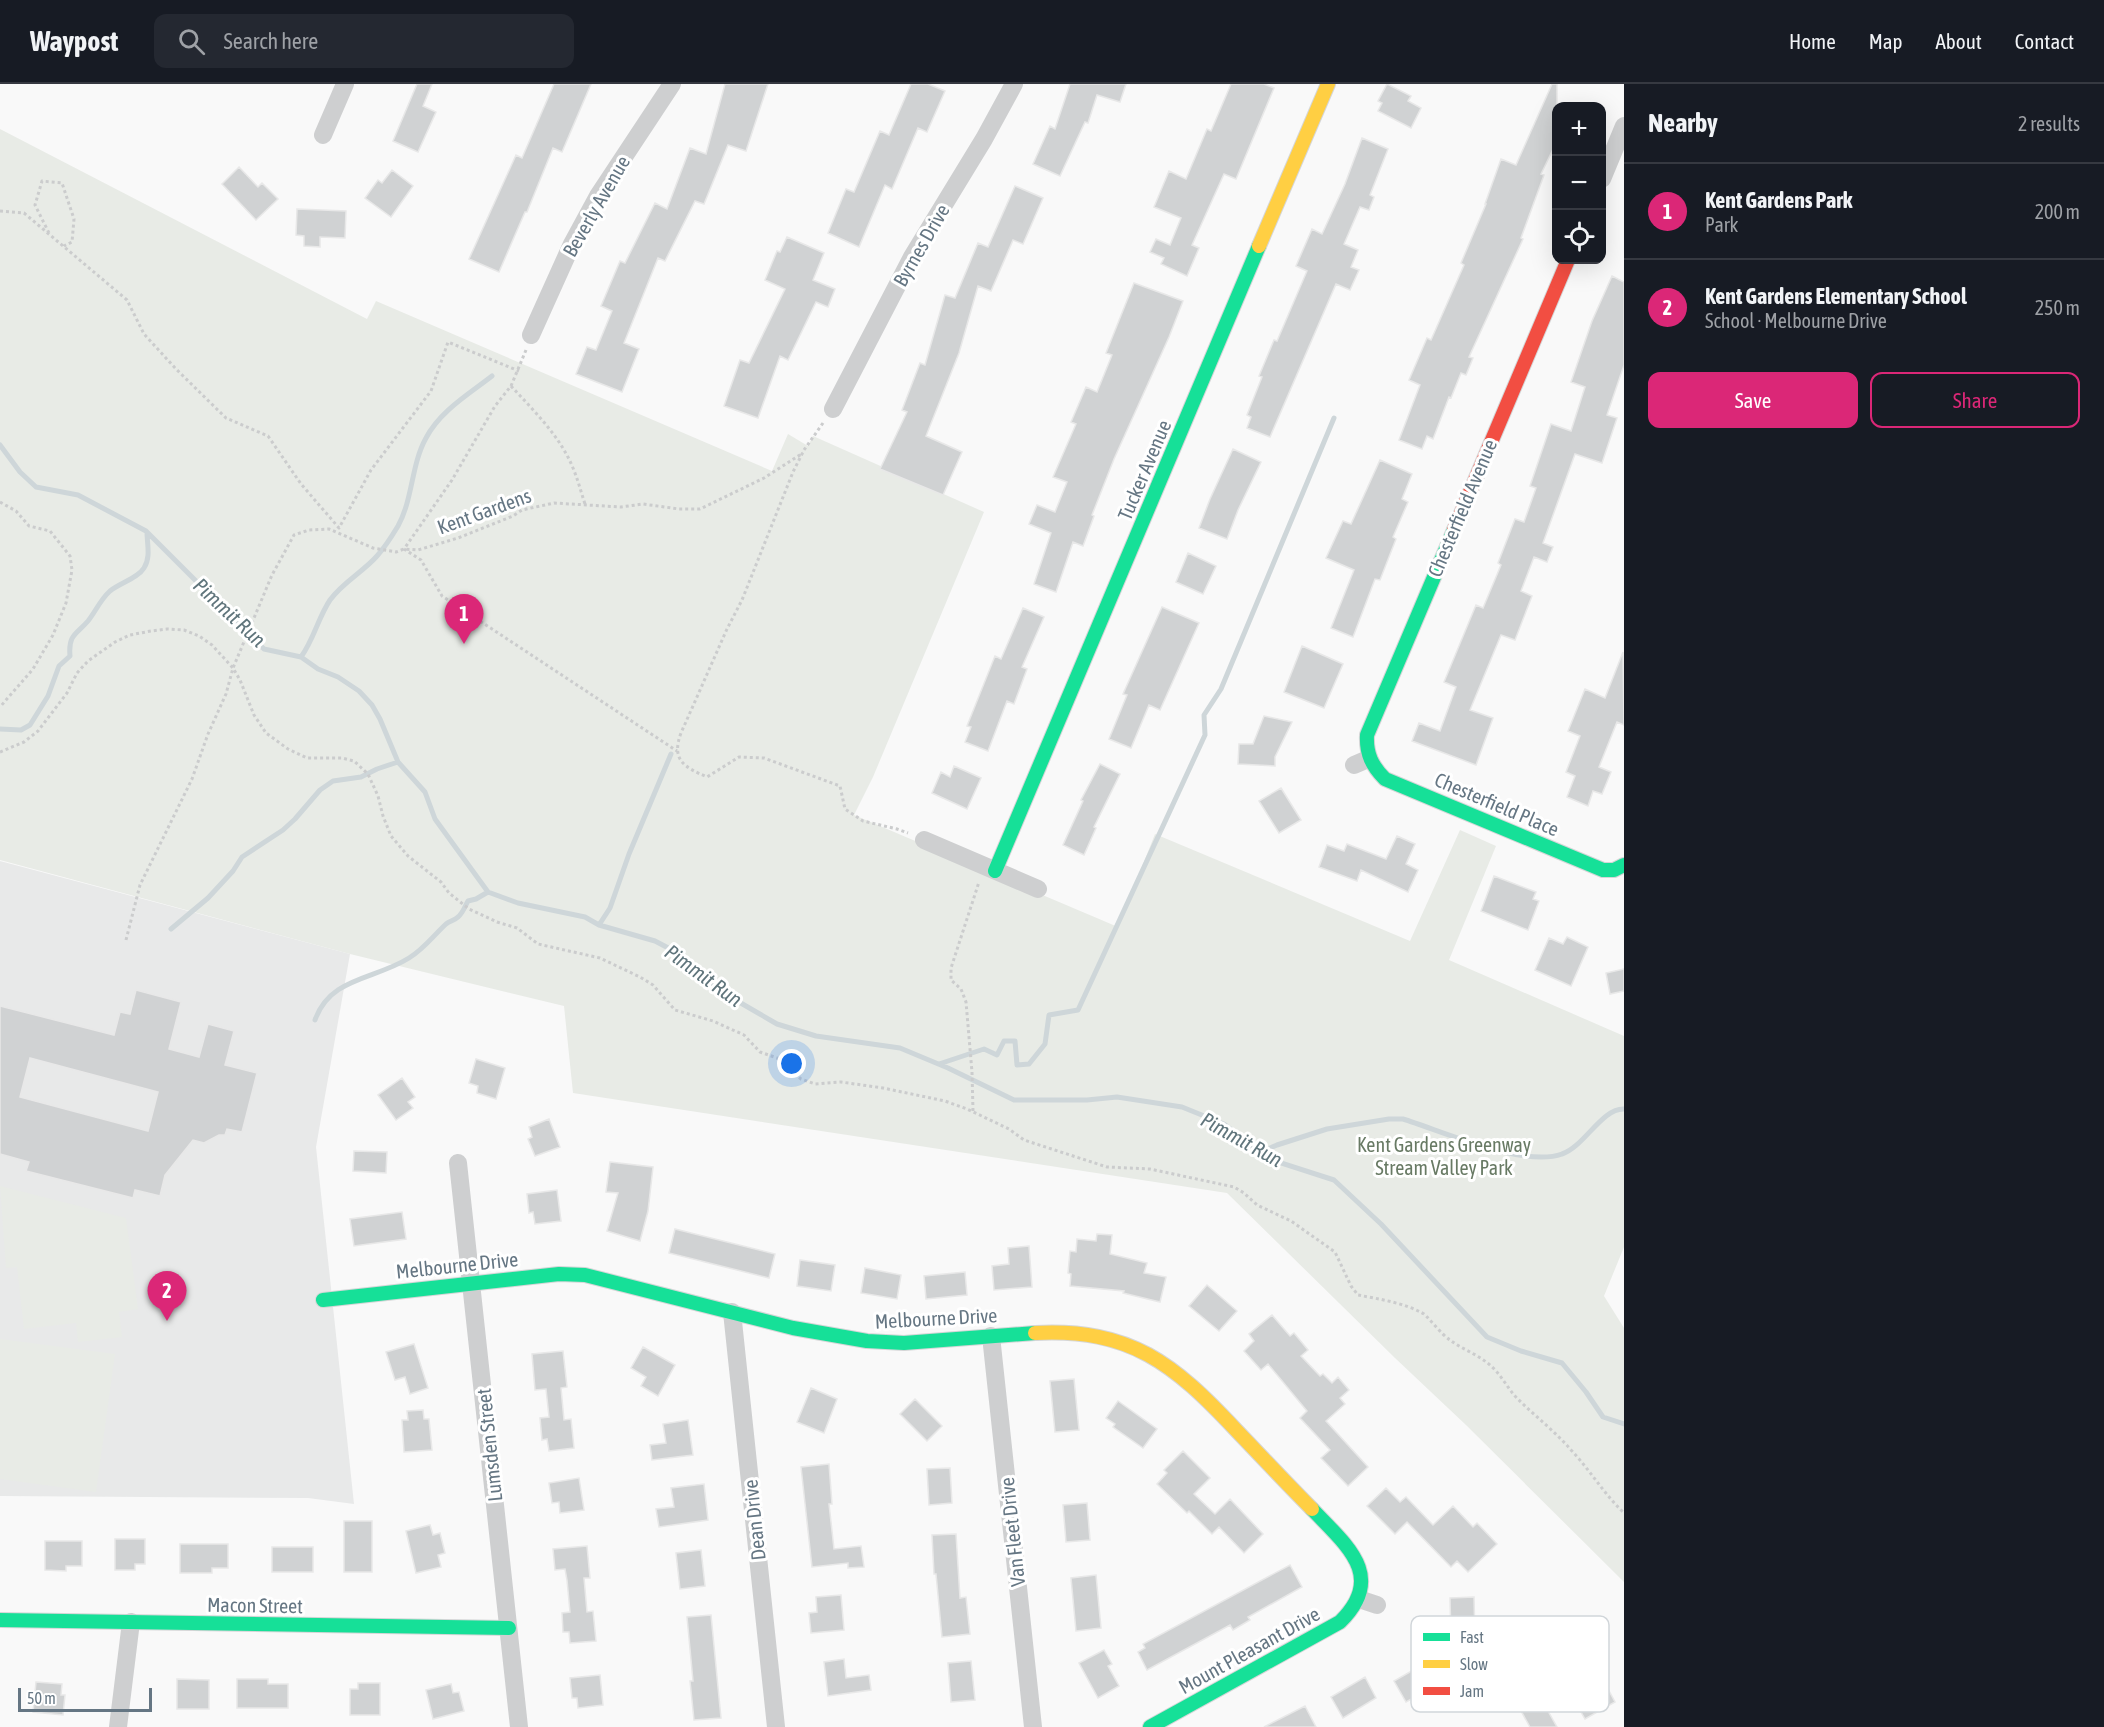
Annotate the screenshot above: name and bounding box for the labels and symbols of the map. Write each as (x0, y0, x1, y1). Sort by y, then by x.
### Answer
street label: Beverly Avenue (558, 151, 634, 261)
street label: Byrnes Drive (888, 200, 954, 290)
street label: Tucker Avenue (1113, 417, 1175, 523)
street label: Chesterfield Avenue (1423, 436, 1501, 580)
street label: Kent Gardens (434, 483, 534, 539)
water label: Pimmit Run (189, 573, 271, 651)
pin: 1 (444, 594, 484, 644)
street label: Chesterfield Place (1431, 768, 1563, 840)
water label: Pimmit Run (661, 939, 747, 1011)
your location (777, 1049, 806, 1078)
water label: Pimmit Run (1197, 1107, 1287, 1171)
park label: Kent Gardens Greenway Stream Valley Park (1357, 1133, 1531, 1179)
street label: Melbourne Drive (395, 1247, 519, 1283)
pin: 2 (148, 1272, 186, 1321)
street label: Melbourne Drive (874, 1303, 998, 1333)
street label: Lumsden Street (472, 1387, 506, 1503)
street label: Van Fleet Drive (995, 1476, 1029, 1588)
street label: Dean Drive (738, 1479, 770, 1561)
street label: Macon Street (207, 1593, 303, 1617)
street label: Mount Pleasant Drive (1175, 1602, 1323, 1698)
legend (1411, 1616, 1609, 1712)
text: Fast (1460, 1628, 1484, 1646)
text: Slow (1460, 1655, 1488, 1673)
text: Jam (1460, 1682, 1484, 1700)
scale bar (18, 1685, 152, 1712)

